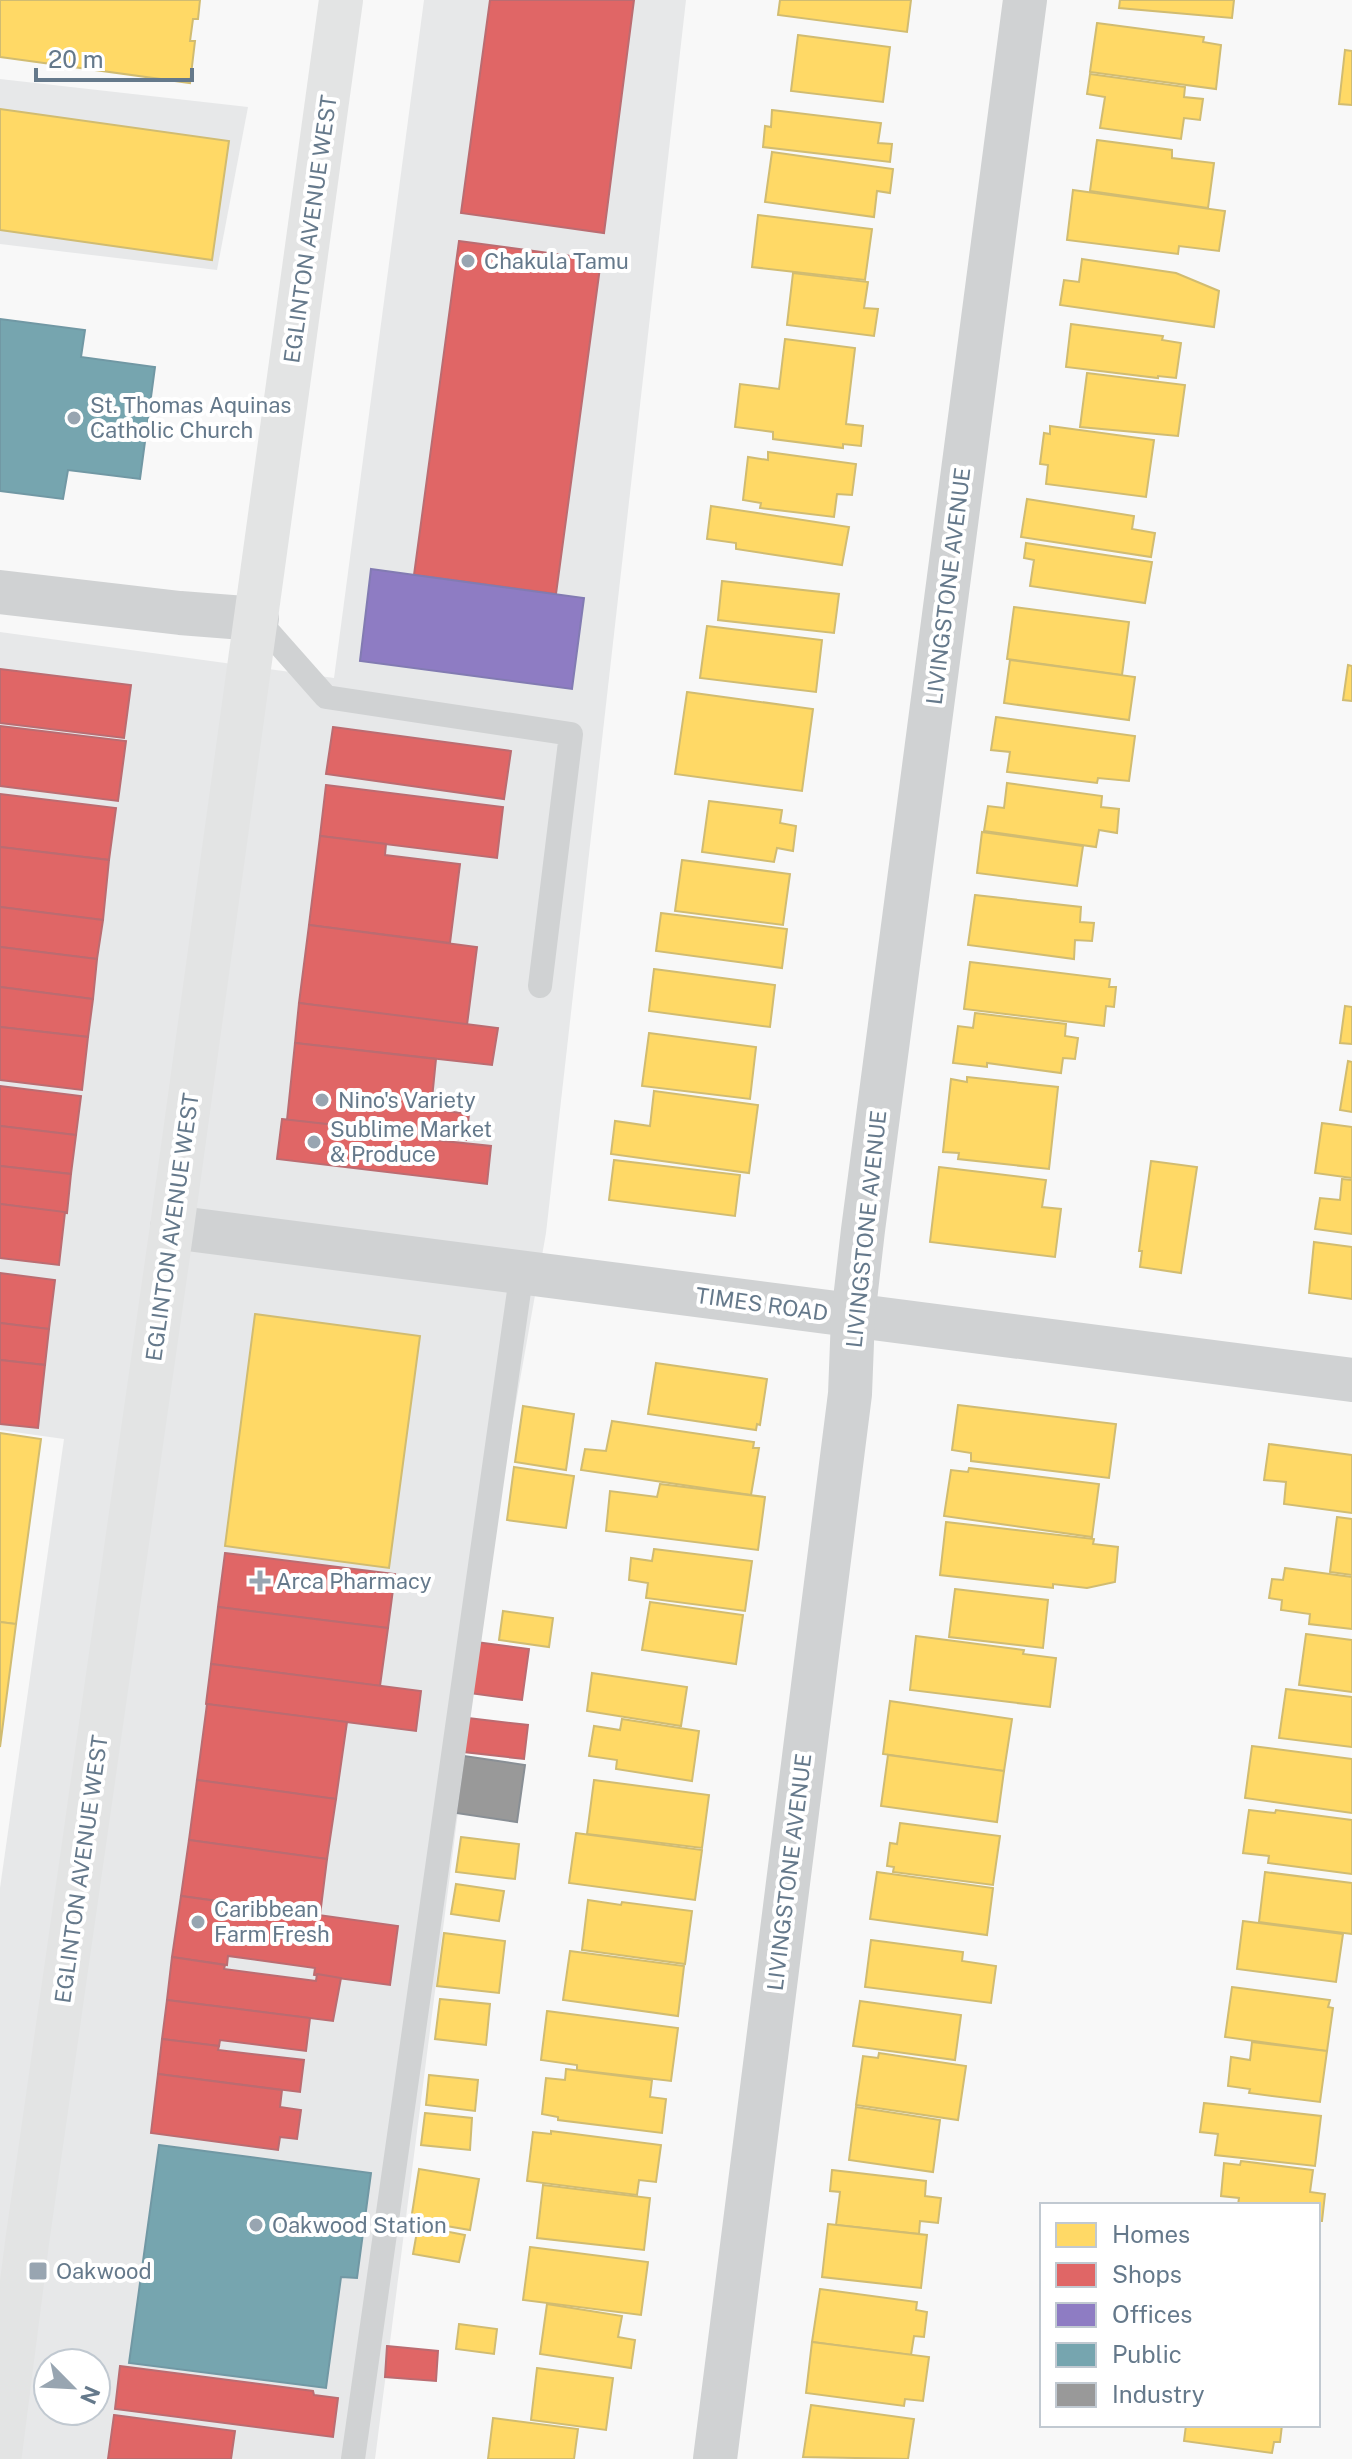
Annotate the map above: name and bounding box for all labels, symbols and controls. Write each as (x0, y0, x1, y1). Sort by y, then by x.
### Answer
scale bar (36, 32, 192, 82)
text: 20 m (48, 45, 104, 73)
street label: EGLINTON AVENUE WEST (278, 93, 342, 365)
place label: Chakula Tamu (484, 248, 629, 274)
marker: Chakula Tamu (459, 252, 477, 270)
place label: St. Thomas Aquinas Catholic Church (90, 392, 291, 443)
marker: St. Thomas Aquinas Catholic Church (65, 409, 83, 427)
street label: LIVINGSTONE AVENUE (921, 466, 975, 706)
place label: Nino's Variety (338, 1087, 476, 1113)
street label: EGLINTON AVENUE WEST (140, 1091, 204, 1363)
marker: Nino's Variety (313, 1091, 331, 1109)
street label: LIVINGSTONE AVENUE (841, 1109, 891, 1349)
place label: Sublime Market & Produce (330, 1116, 492, 1167)
marker: Sublime Market & Produce (305, 1133, 323, 1151)
street label: TIMES ROAD (694, 1282, 830, 1326)
place label: Arca Pharmacy (276, 1568, 432, 1594)
marker: Arca Pharmacy (251, 1572, 269, 1590)
street label: EGLINTON AVENUE WEST (49, 1733, 113, 2005)
street label: LIVINGSTONE AVENUE (762, 1752, 816, 1992)
place label: Caribbean Farm Fresh (214, 1896, 330, 1947)
marker: Caribbean Farm Fresh (189, 1913, 207, 1931)
legend (1040, 2203, 1320, 2427)
place label: Oakwood Station (272, 2212, 447, 2238)
marker: Oakwood Station (247, 2216, 265, 2234)
text: Homes (1112, 2220, 1190, 2248)
place label: Oakwood (56, 2258, 152, 2284)
marker: Oakwood (27, 2260, 49, 2282)
text: Shops (1112, 2260, 1182, 2288)
text: Offices (1112, 2300, 1192, 2328)
text: Public (1112, 2340, 1182, 2368)
north arrow (32, 2347, 112, 2427)
text: Industry (1112, 2380, 1205, 2408)
text: N (75, 2382, 106, 2408)

